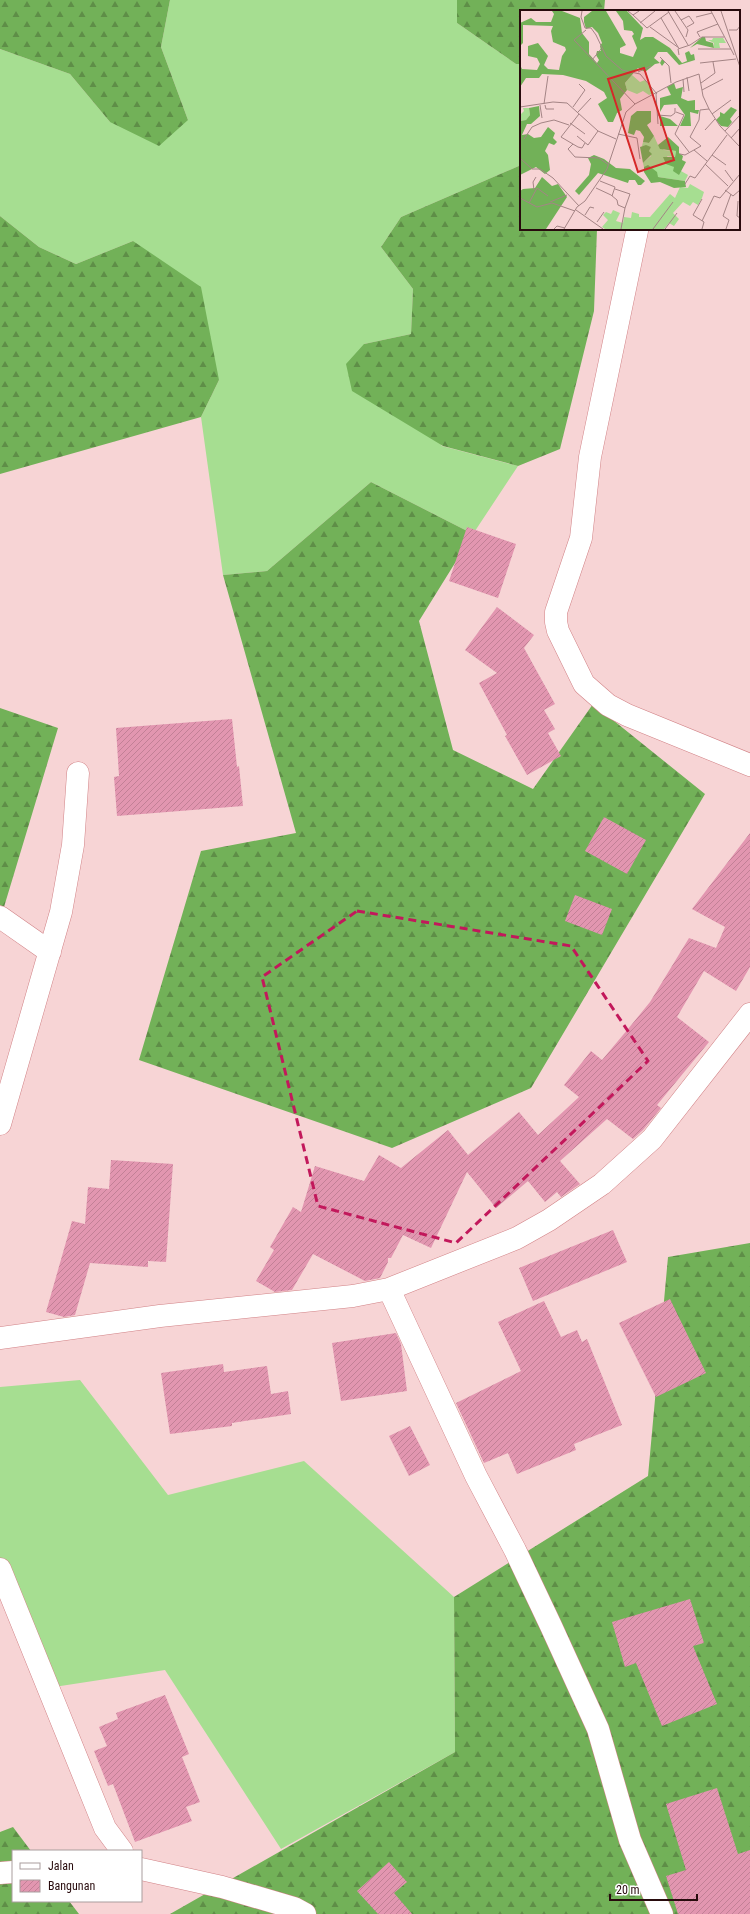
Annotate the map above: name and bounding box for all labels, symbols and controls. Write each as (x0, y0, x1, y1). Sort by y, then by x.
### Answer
inset map (520, 10, 740, 230)
legend (12, 1850, 142, 1902)
text: Jalan (48, 1859, 74, 1873)
scale bar (610, 1876, 697, 1902)
text: Bangunan (48, 1879, 95, 1893)
text: 20 m (616, 1883, 640, 1897)

